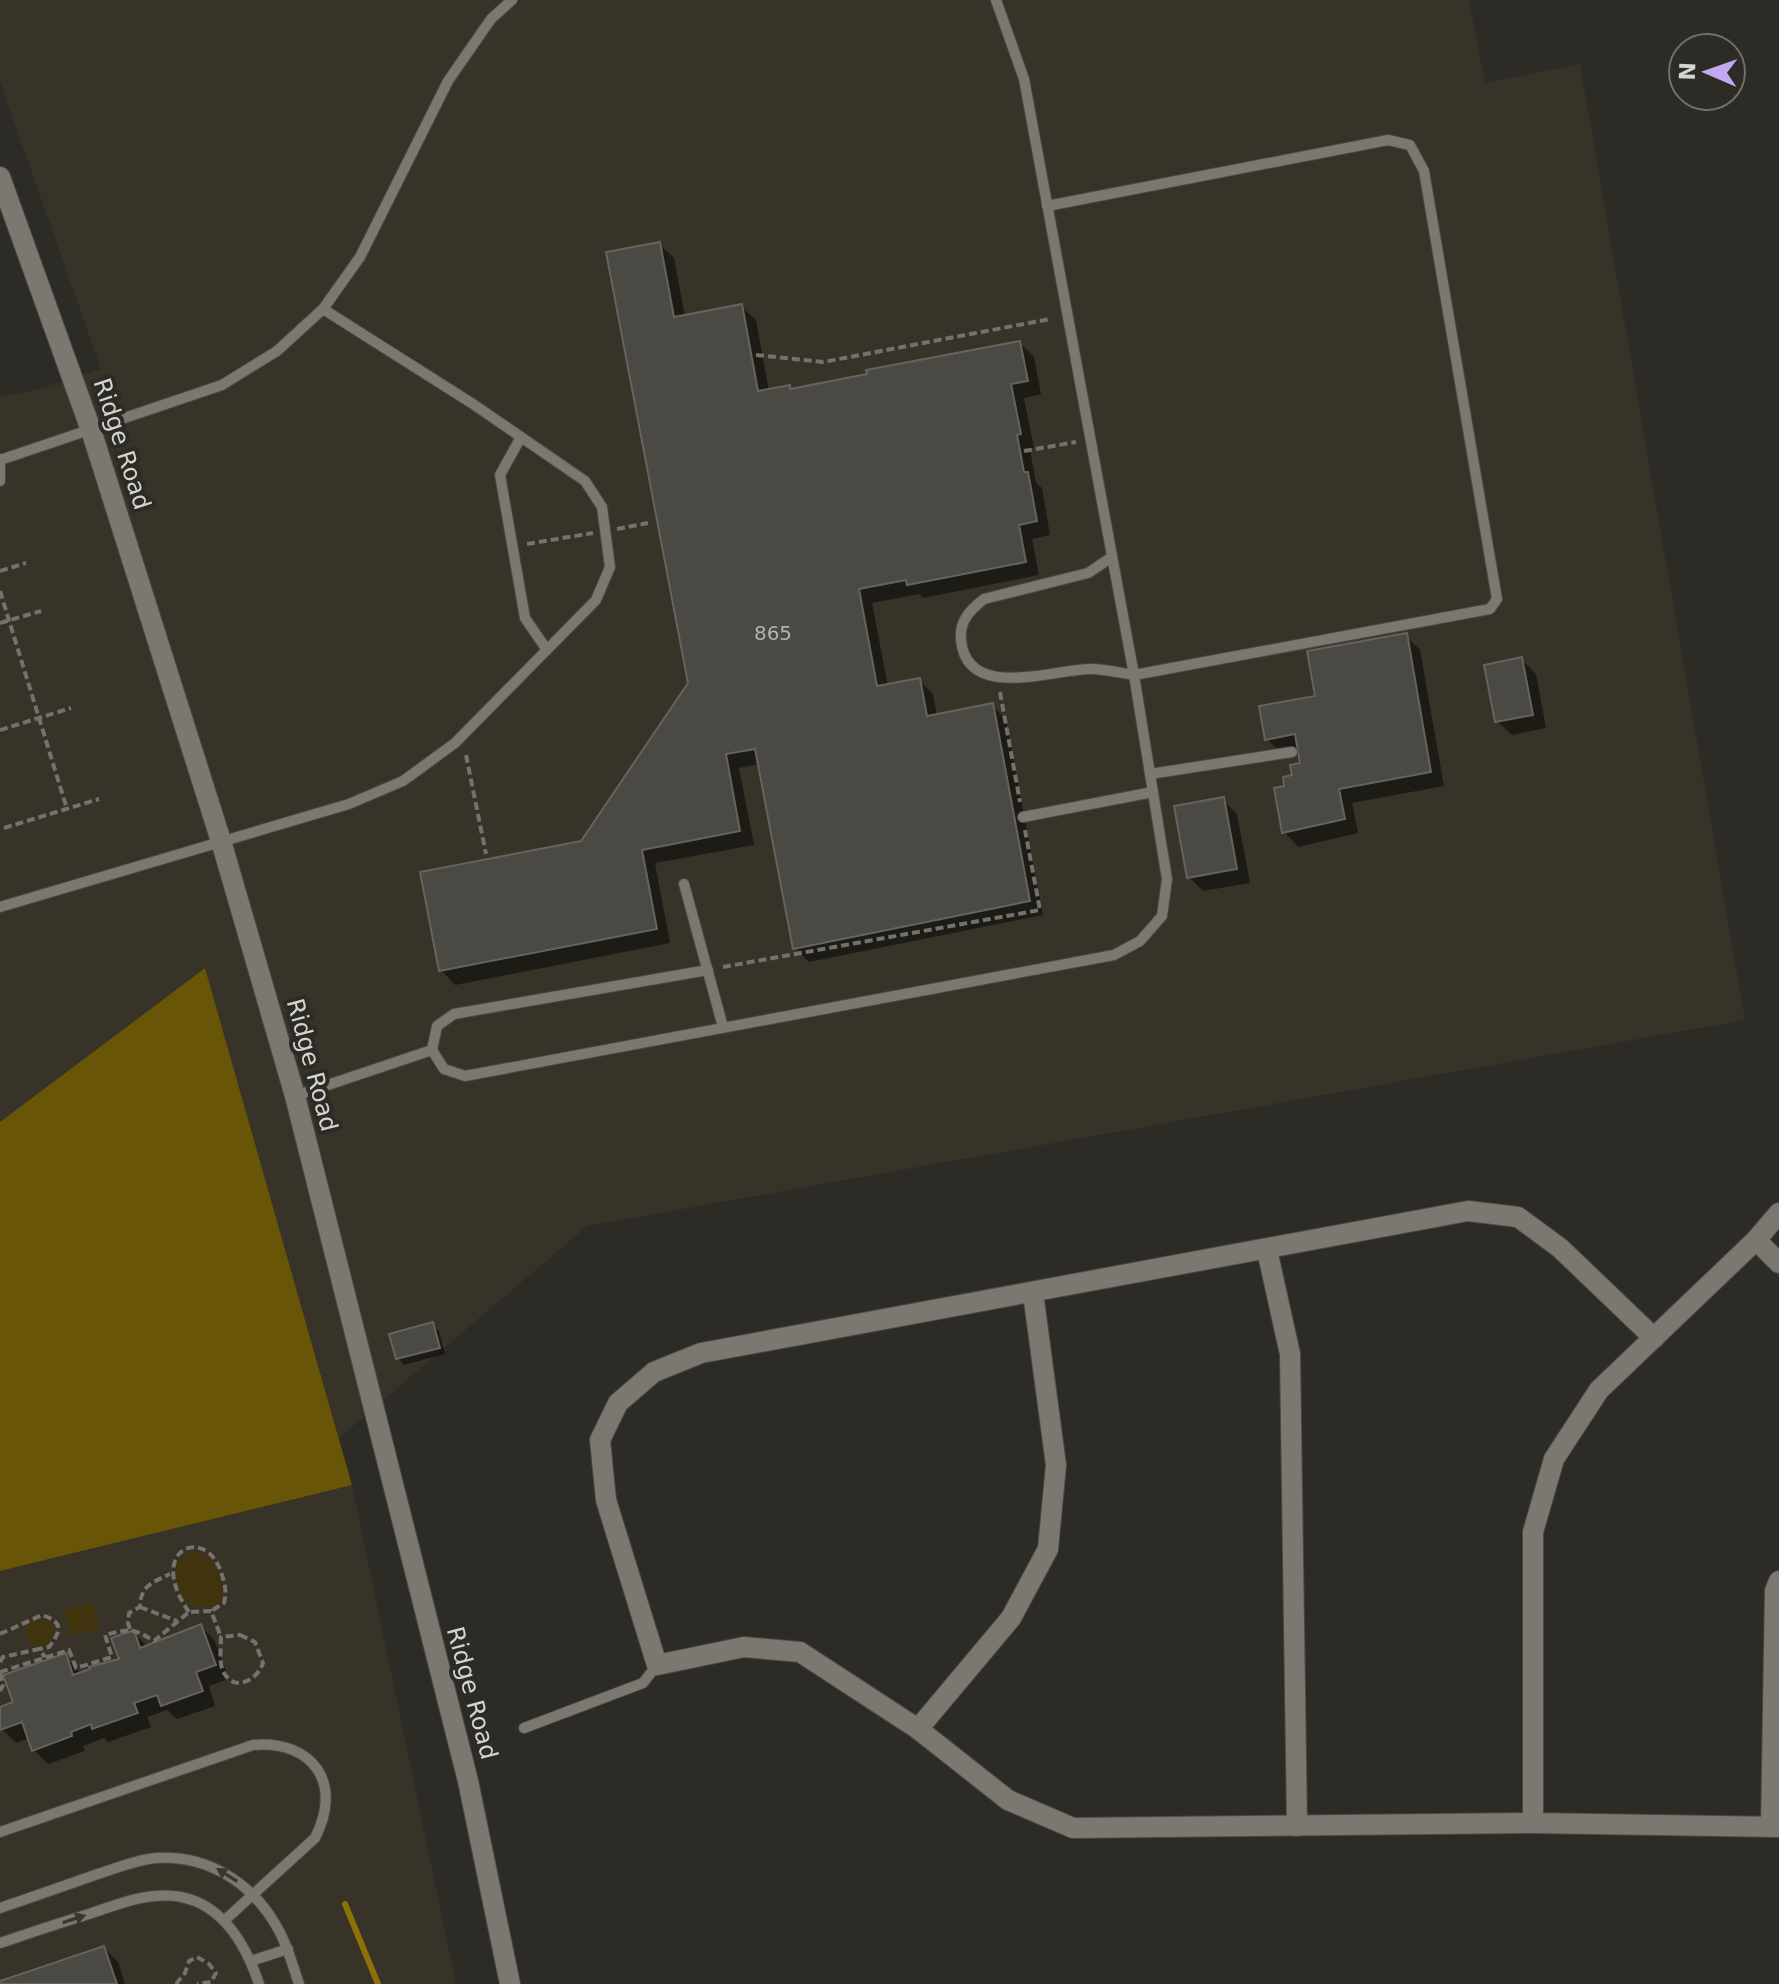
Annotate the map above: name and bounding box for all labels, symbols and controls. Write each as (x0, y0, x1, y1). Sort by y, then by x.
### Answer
north arrow (1667, 32, 1747, 112)
text: N (1675, 62, 1700, 81)
street label: Ridge Road (88, 375, 156, 513)
house number: 865 (754, 621, 792, 645)
street label: Ridge Road (281, 995, 343, 1135)
street label: Ridge Road (441, 1623, 503, 1763)
one-way arrow (217, 1868, 238, 1883)
one-way arrow (63, 1912, 87, 1924)

